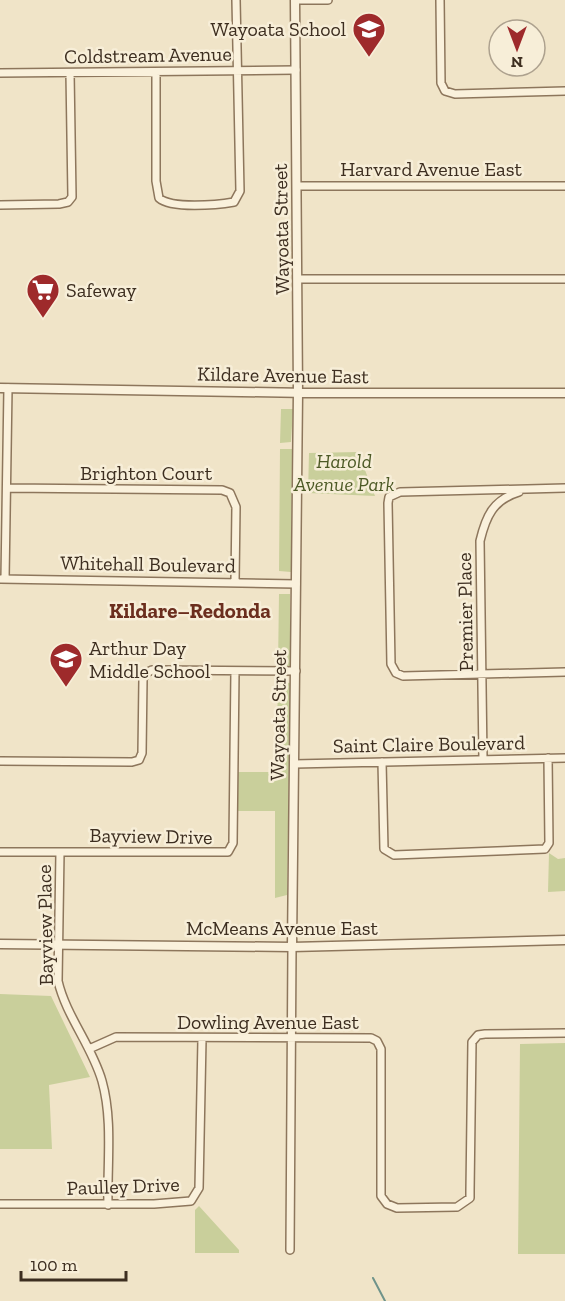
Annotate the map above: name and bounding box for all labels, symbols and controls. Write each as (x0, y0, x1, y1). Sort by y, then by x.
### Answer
school or university icon: Wayoata School (351, 11, 387, 58)
place label: Wayoata School (211, 17, 346, 41)
north arrow (487, 18, 547, 78)
street label: Coldstream Avenue (64, 42, 232, 68)
text: N (511, 53, 523, 72)
street label: Harvard Avenue East (340, 157, 522, 181)
street label: Wayoata Street (268, 163, 294, 295)
supermarket icon: Safeway (25, 272, 61, 319)
place label: Safeway (66, 278, 137, 302)
street label: Kildare Avenue East (197, 362, 370, 389)
park label: Harold Avenue Park (293, 449, 394, 496)
street label: Brighton Court (80, 461, 213, 485)
street label: Whitehall Boulevard (60, 550, 236, 578)
street label: Premier Place (452, 552, 478, 672)
district label: Kildare–Redonda (109, 598, 271, 623)
place label: Arthur Day Middle School (89, 636, 210, 683)
school or university icon: Arthur Day Middle School (48, 641, 84, 688)
street label: Wayoata Street (265, 649, 291, 781)
street label: Saint Claire Boulevard (333, 730, 525, 758)
street label: Bayview Drive (89, 823, 213, 849)
street label: Bayview Place (32, 864, 58, 986)
street label: McMeans Avenue East (186, 916, 379, 940)
street label: Dowling Avenue East (177, 1010, 360, 1034)
street label: Paulley Drive (66, 1172, 180, 1200)
scale bar (21, 1244, 126, 1282)
text: 100 m (30, 1254, 78, 1276)

